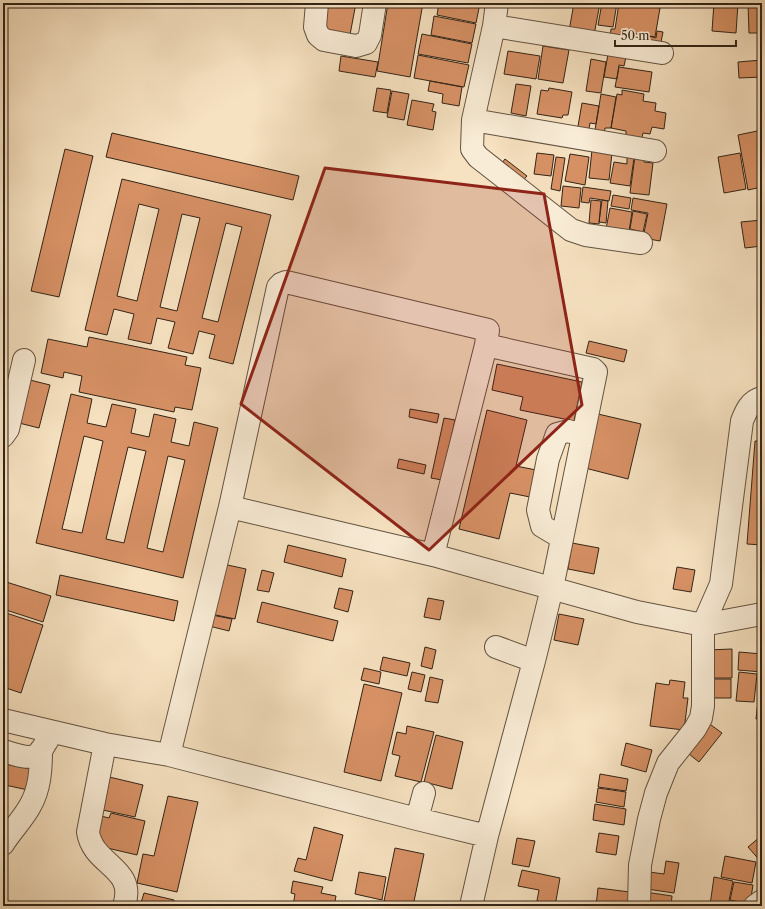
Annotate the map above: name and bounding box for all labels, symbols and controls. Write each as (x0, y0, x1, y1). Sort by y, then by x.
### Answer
scale bar (615, 22, 736, 48)
text: 50 m (621, 28, 650, 43)

